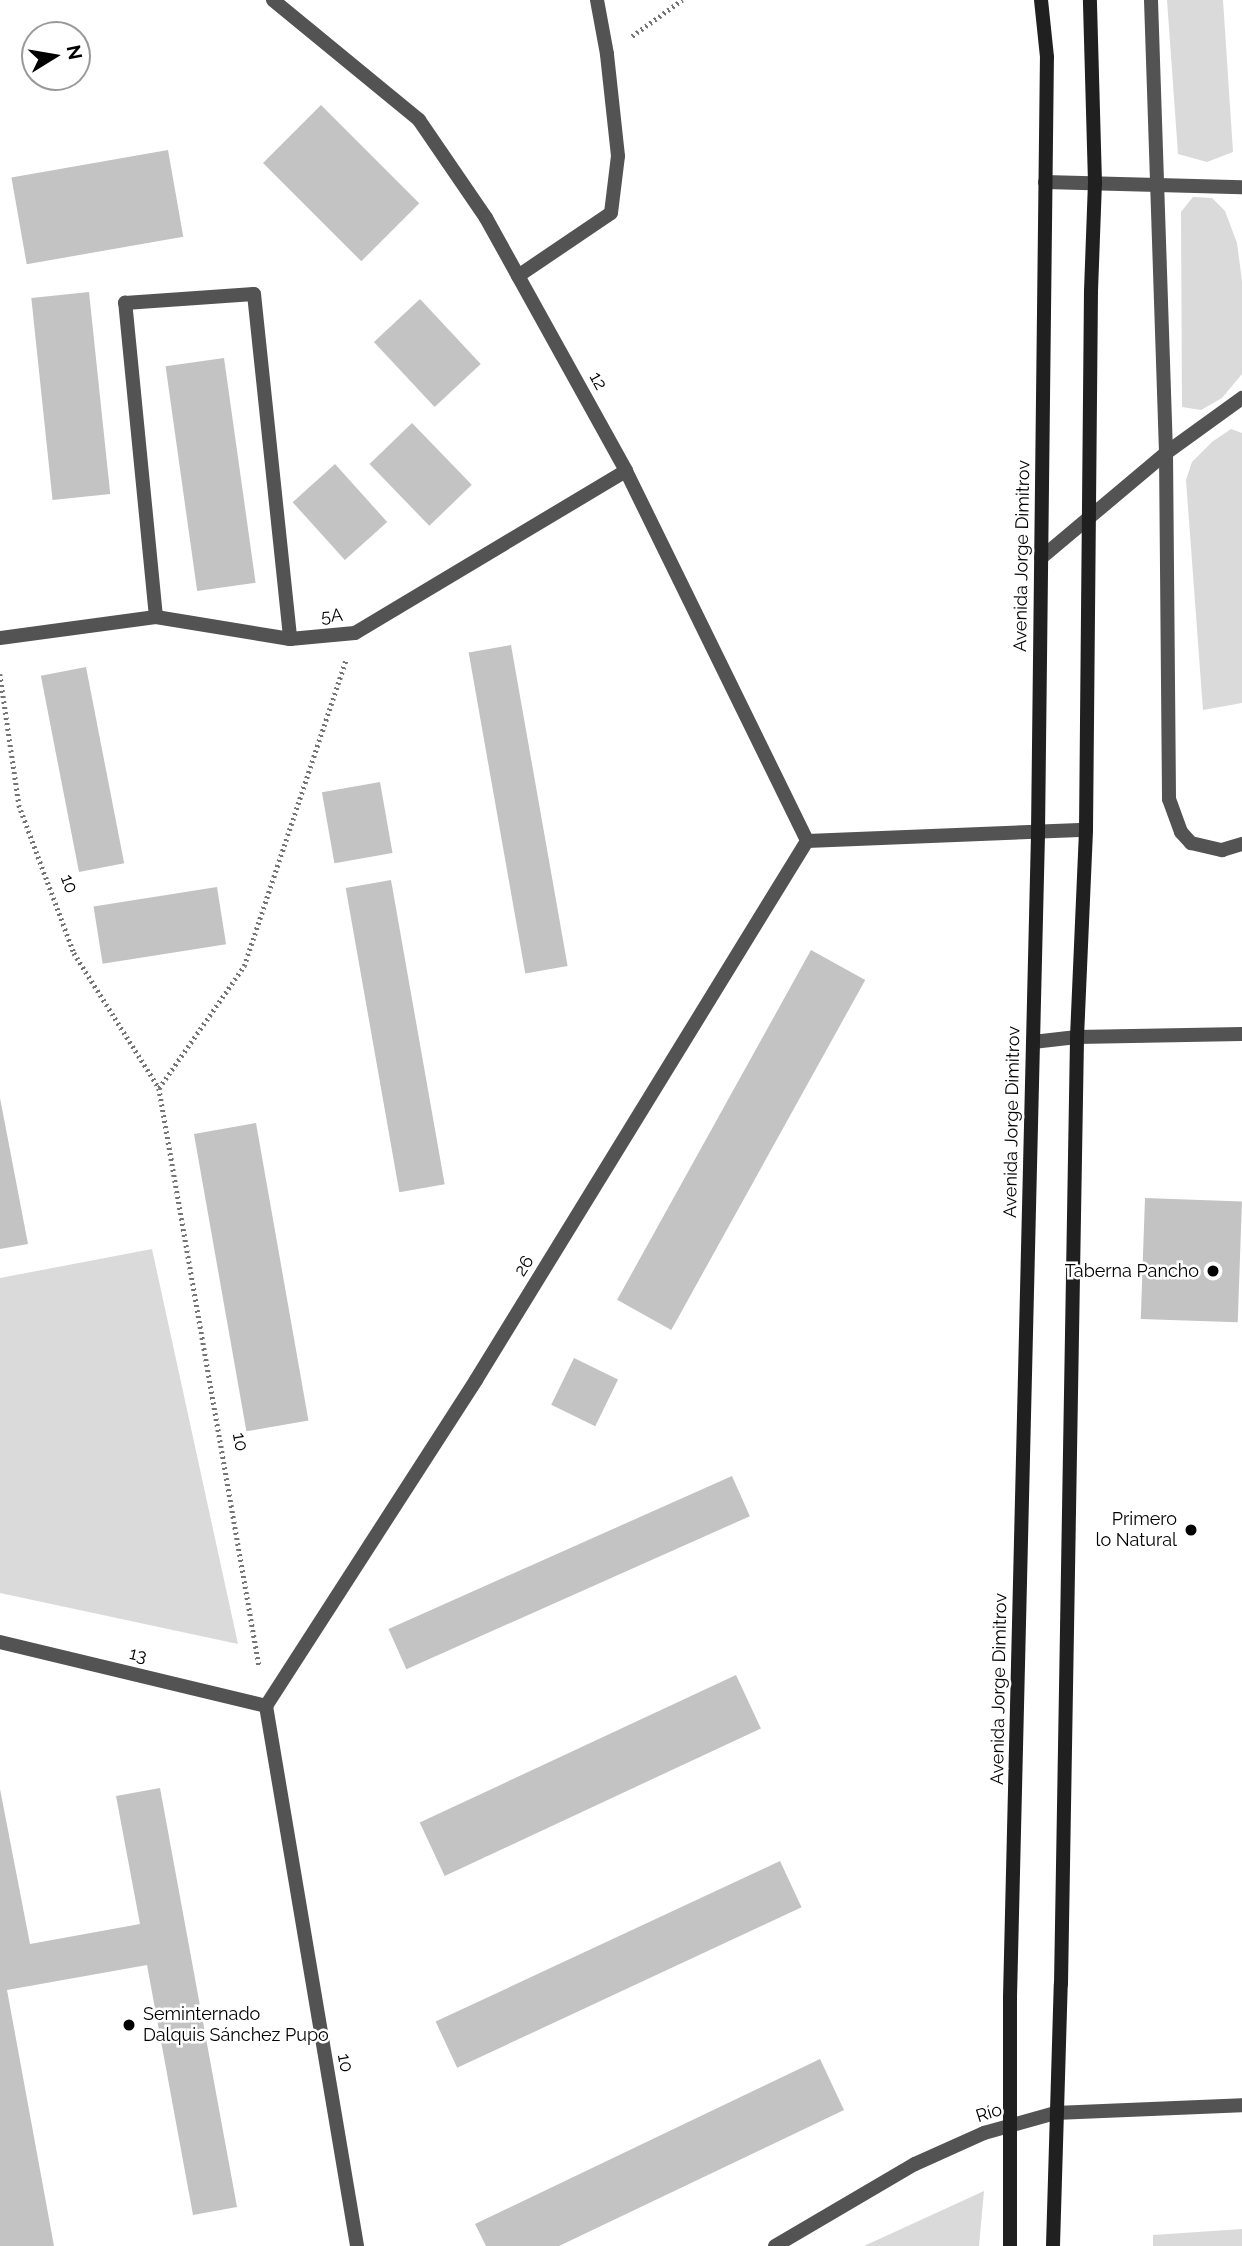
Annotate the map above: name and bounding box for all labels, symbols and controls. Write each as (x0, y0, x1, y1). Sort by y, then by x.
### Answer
north arrow (21, 21, 91, 91)
text: N (62, 43, 87, 62)
street label: 12 (584, 368, 612, 394)
street label: Avenida Jorge Dimitrov (1010, 460, 1034, 652)
street label: 5A (320, 604, 344, 628)
street label: 10 (56, 872, 82, 896)
street label: Avenida Jorge Dimitrov (1000, 1026, 1024, 1218)
street label: 26 (509, 1252, 539, 1280)
place label: Taberna Pancho (1065, 1260, 1199, 1282)
marker: Taberna Pancho (1205, 1263, 1221, 1279)
street label: 10 (228, 1431, 252, 1453)
place label: Primero lo Natural (1096, 1509, 1177, 1552)
marker: Primero lo Natural (1183, 1522, 1199, 1538)
street label: Avenida Jorge Dimitrov (987, 1593, 1011, 1785)
street label: 13 (127, 1642, 149, 1668)
place label: Seminternado Dalquis Sánchez Pupo (143, 2004, 329, 2046)
marker: Seminternado Dalquis Sánchez Pupo (121, 2017, 137, 2033)
street label: 10 (333, 2052, 357, 2074)
street label: Río (973, 2099, 1005, 2127)

